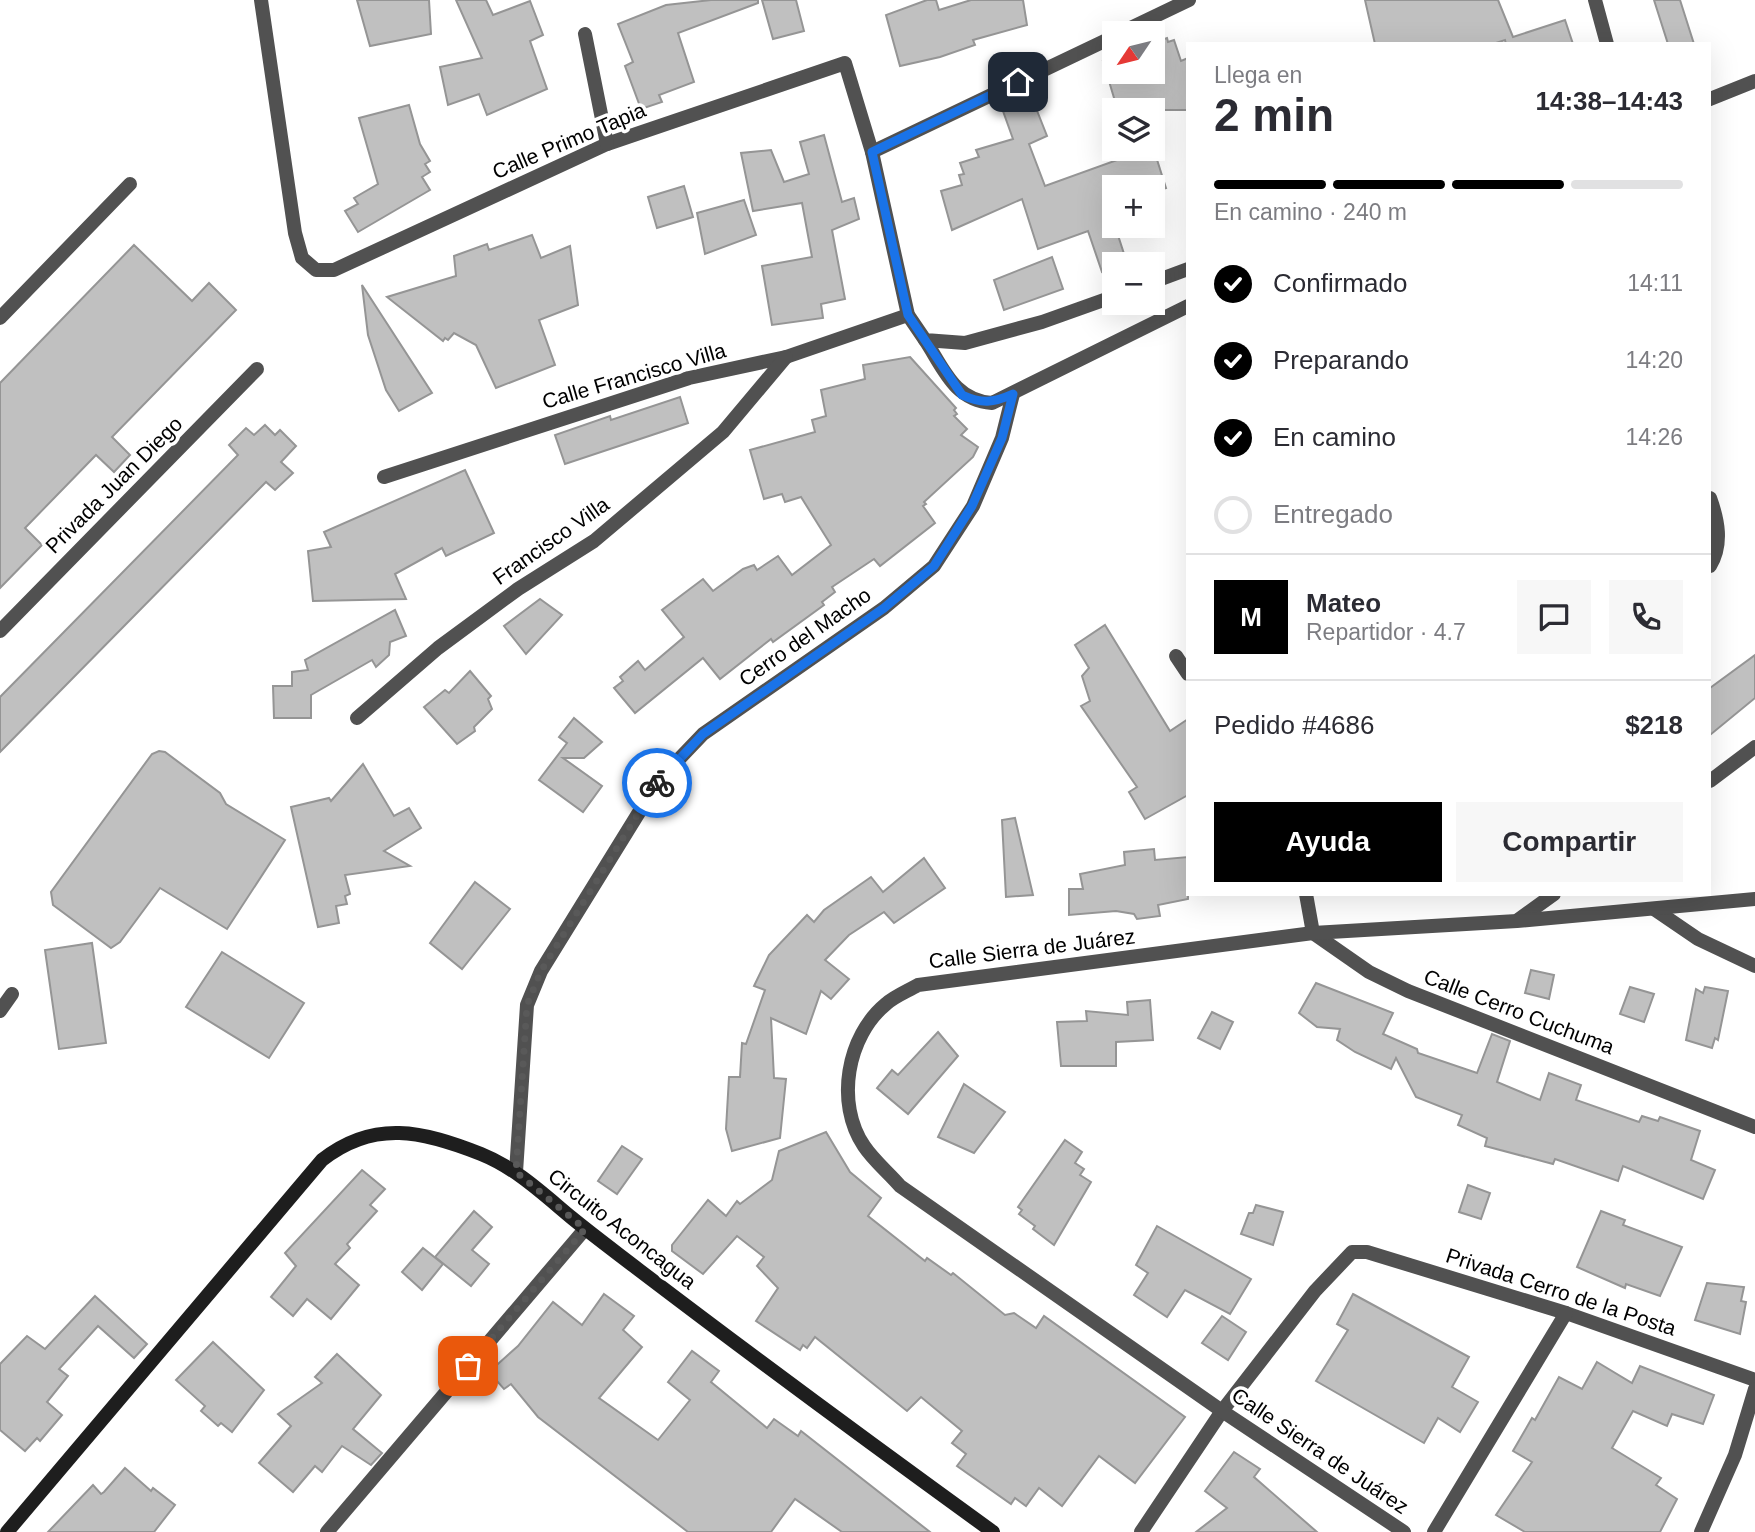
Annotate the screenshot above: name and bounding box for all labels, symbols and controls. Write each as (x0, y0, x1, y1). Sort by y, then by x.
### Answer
north arrow (1102, 21, 1166, 84)
map controls (1102, 21, 1165, 315)
pin (988, 52, 1048, 112)
text: Llega en (1214, 62, 1302, 88)
icon: home (999, 63, 1037, 101)
text: 14:38–14:43 (1536, 86, 1683, 116)
text: 2 min (1214, 89, 1334, 141)
street label: Calle Primo Tapia (489, 98, 649, 183)
button: layers (1102, 98, 1165, 161)
button: + (1102, 175, 1165, 238)
text: En camino · 240 m (1214, 199, 1407, 225)
button: − (1102, 252, 1165, 315)
icon: check (1214, 265, 1252, 303)
text: Confirmado (1273, 268, 1407, 298)
text: 14:11 (1627, 270, 1683, 296)
street label: Calle Francisco Villa (539, 338, 729, 413)
icon: check (1214, 342, 1252, 380)
text: Preparando (1273, 345, 1409, 375)
text: 14:20 (1625, 347, 1683, 373)
street label: Privada Juan Diego (41, 412, 187, 558)
icon: check (1214, 419, 1252, 457)
text: En camino (1273, 422, 1396, 452)
text: 14:26 (1625, 424, 1683, 450)
street label: Francisco Villa (488, 492, 613, 589)
text: Entregado (1273, 499, 1393, 529)
button: chat (1517, 580, 1591, 654)
button: phone (1609, 580, 1683, 654)
street label: Cerro del Macho (735, 583, 875, 691)
text: Mateo (1306, 588, 1381, 618)
text: M (1240, 602, 1262, 632)
text: Repartidor · 4.7 (1306, 619, 1466, 645)
text: Pedido #4686 (1214, 710, 1374, 740)
text: $218 (1625, 710, 1683, 740)
courier (622, 748, 692, 818)
icon: bike (638, 764, 676, 802)
button: Ayuda (1214, 802, 1442, 882)
button: Compartir (1456, 802, 1683, 882)
street label: Calle Sierra de Juárez (927, 924, 1136, 973)
street label: Calle Cerro Cuchuma (1421, 965, 1618, 1059)
street label: Circuito Aconcagua (544, 1164, 701, 1294)
street label: Privada Cerro de la Posta (1443, 1243, 1679, 1340)
pin (438, 1336, 498, 1396)
icon: bag (449, 1347, 487, 1385)
street label: Calle Sierra de Juárez (1228, 1383, 1413, 1518)

